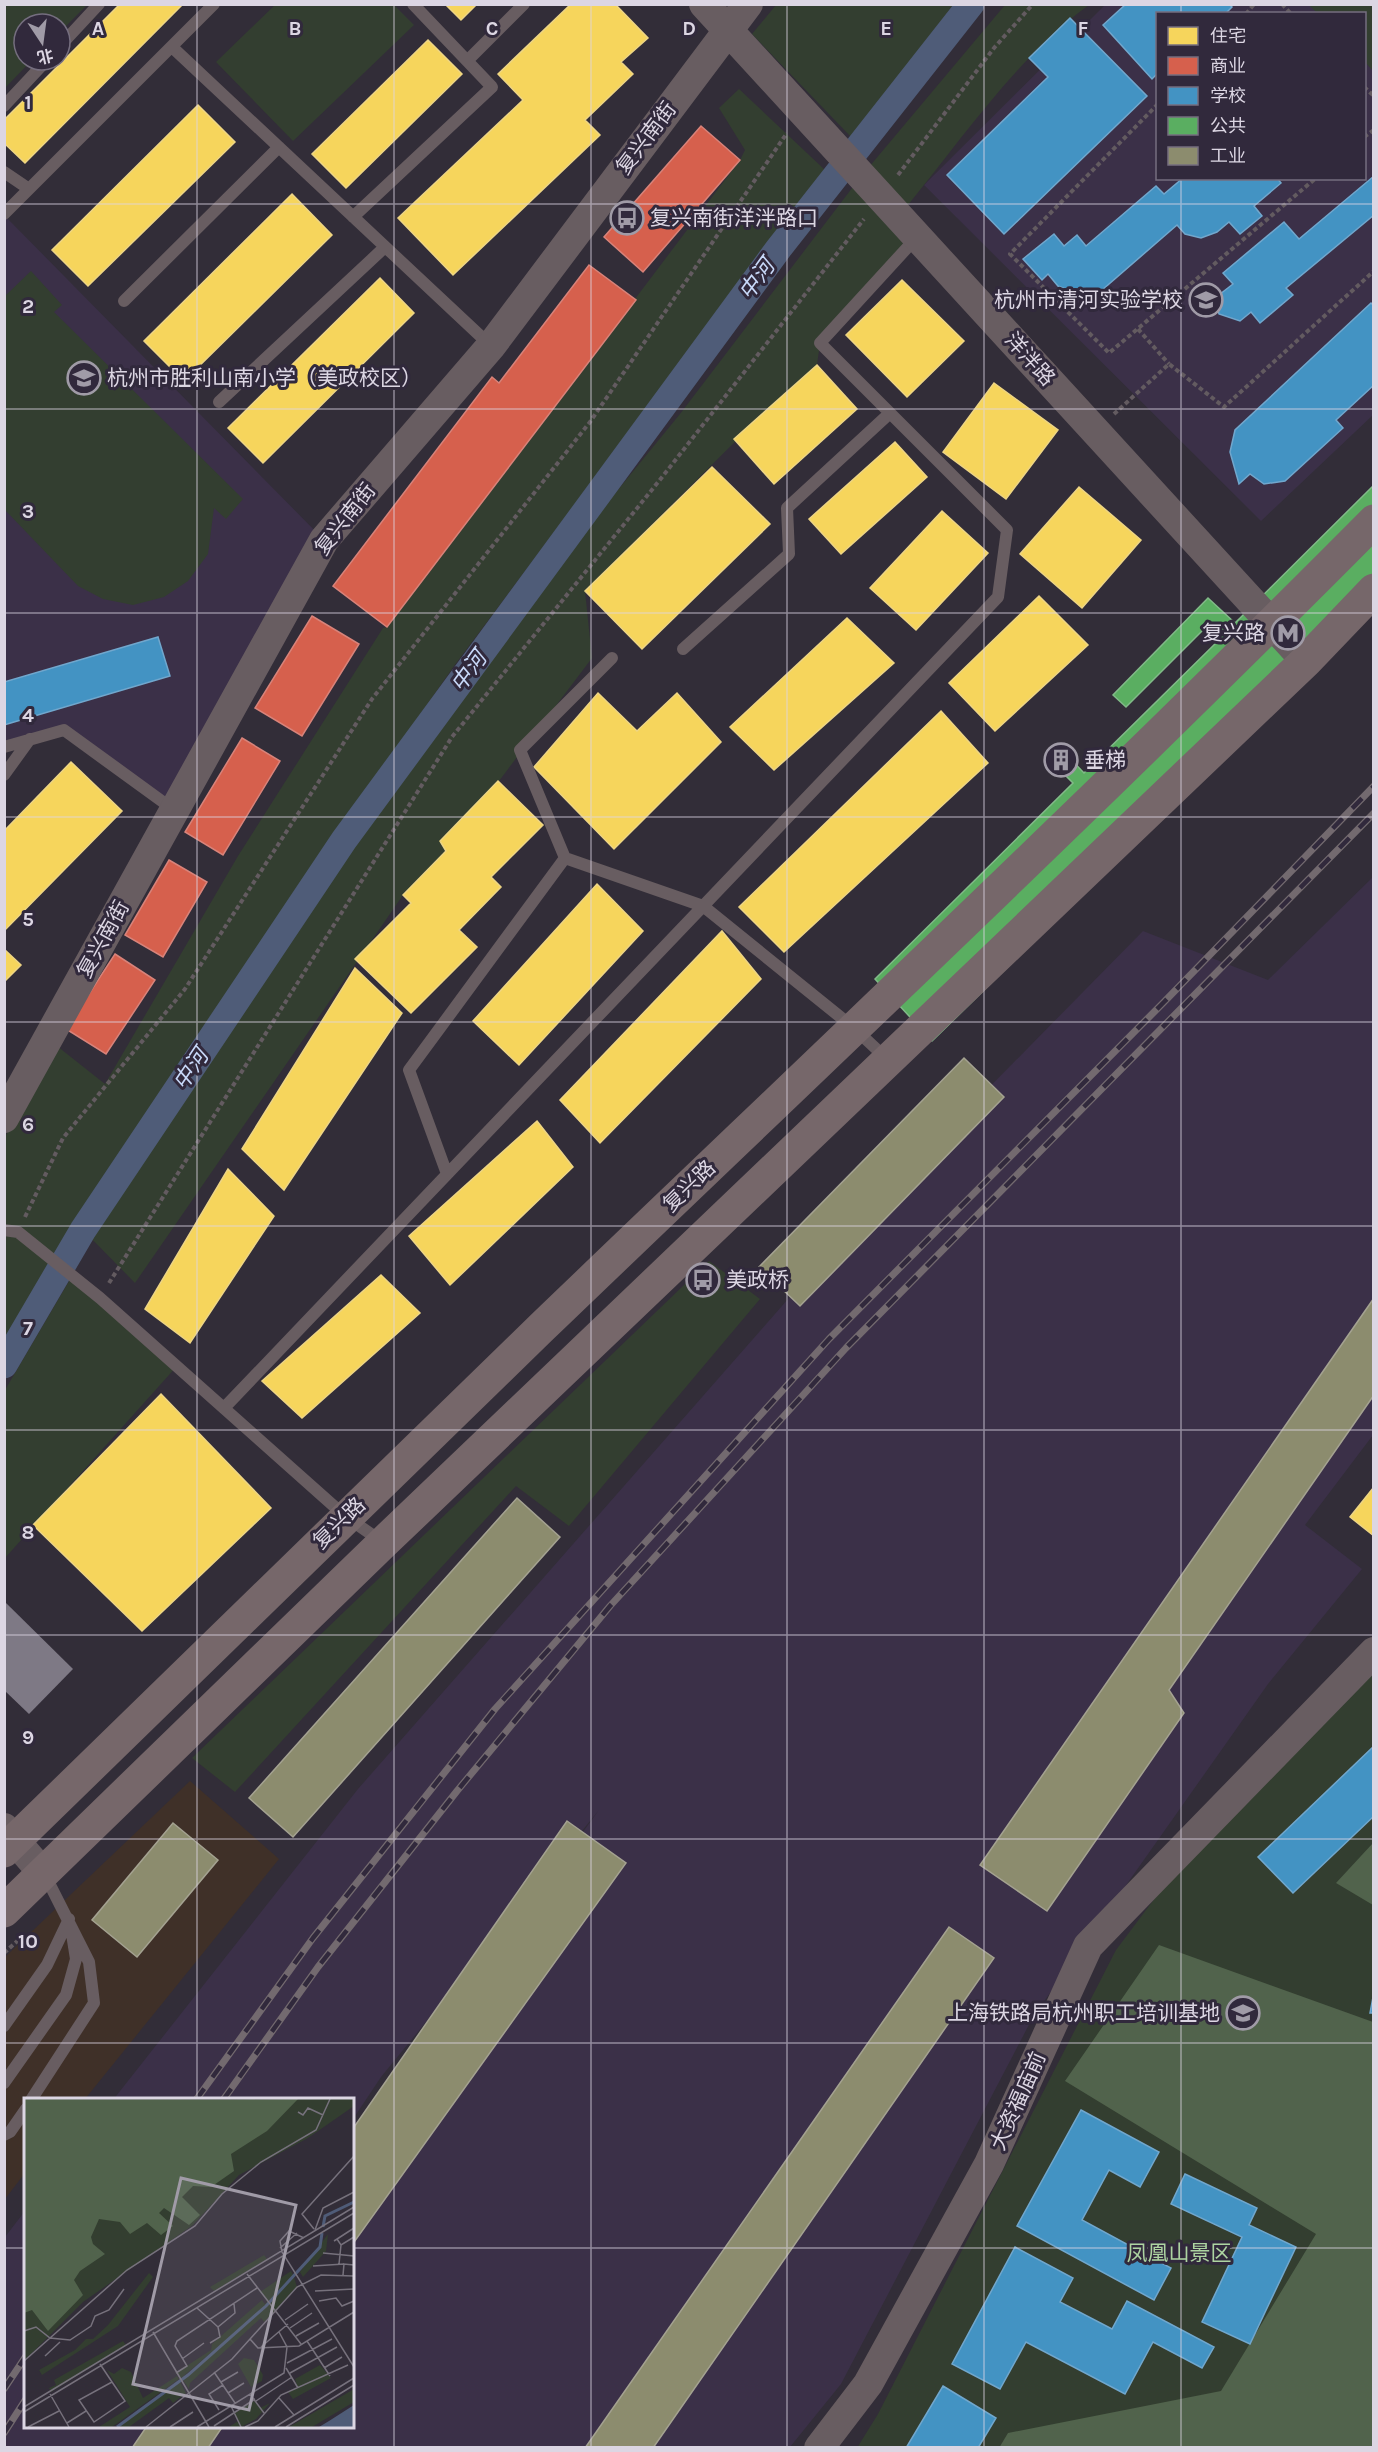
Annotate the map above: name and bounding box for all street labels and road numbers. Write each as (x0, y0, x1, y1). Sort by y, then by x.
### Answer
street label: 复兴南街 (611, 97, 681, 179)
street label: 洋泮路 (1000, 328, 1060, 390)
street label: 复兴南街 (310, 479, 380, 559)
street label: 复兴南街 (72, 896, 134, 982)
street label: 复兴路 (658, 1155, 720, 1217)
street label: 复兴路 (308, 1492, 370, 1554)
street label: 大资福庙前 (986, 2048, 1050, 2154)

